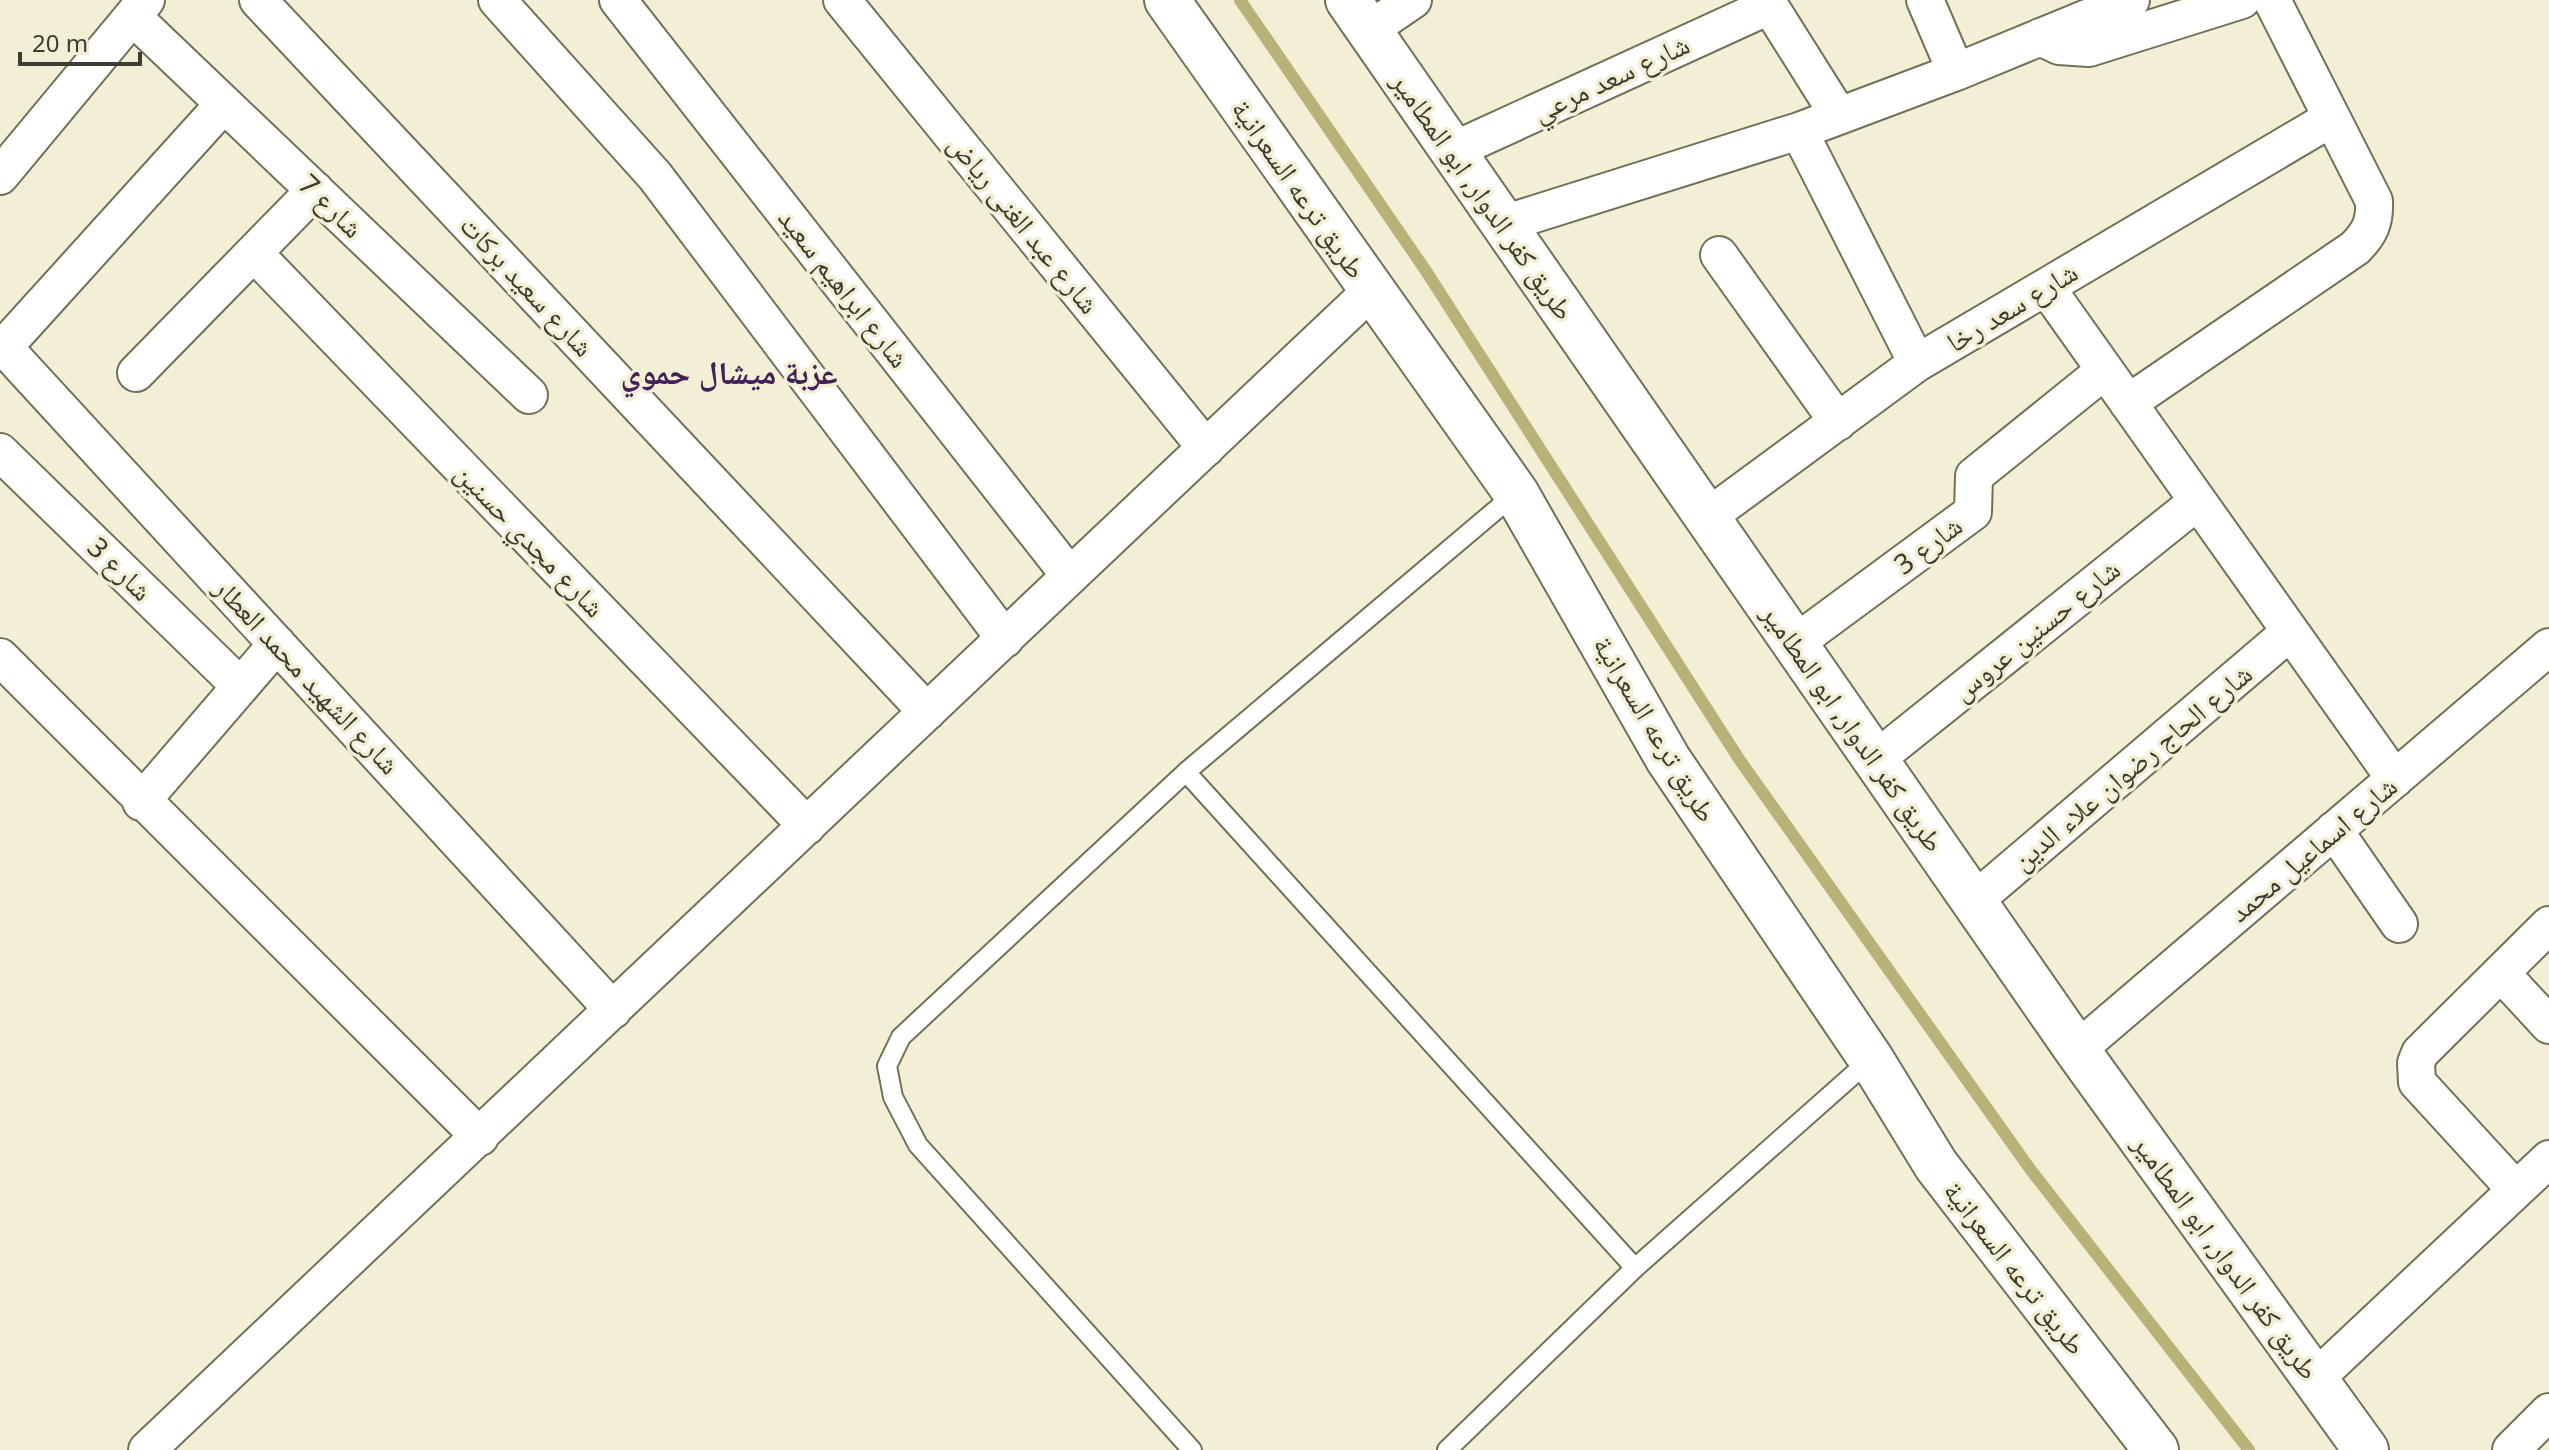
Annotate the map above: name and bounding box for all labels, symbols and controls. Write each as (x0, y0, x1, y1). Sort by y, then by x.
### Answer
scale bar (20, 16, 140, 66)
street label: شارع سعد مرعي (1526, 24, 1697, 135)
text: 20 m (32, 26, 88, 59)
street label: طريق كفر الدوار, ابو المطامير (1383, 63, 1584, 327)
street label: طريق ترعه السعرانية (1224, 91, 1376, 286)
street label: شارع عبد الغنى رياض (941, 126, 1109, 321)
street label: شارع 7 (291, 165, 372, 246)
street label: شارع ابراهيم سعيد (770, 200, 919, 376)
street label: شارع سعيد بركات (452, 206, 603, 364)
street label: شارع سعد رخا (1939, 252, 2084, 360)
district label: عزبة ميشال حموي (620, 350, 838, 398)
street label: شارع مجدي حسنين (444, 454, 614, 628)
street label: شارع 3 (1885, 506, 1969, 582)
street label: شارع 3 (80, 528, 161, 609)
street label: شارع حسنين عروس (1943, 550, 2127, 709)
street label: شارع الشهيد محمد العطار (206, 568, 409, 782)
street label: طريق كفر الدوار, ابو المطامير (1753, 595, 1954, 859)
street label: طريق ترعه السعرانية (1585, 628, 1726, 829)
street label: شارع الحاج رضوان علاء الدين (2003, 654, 2260, 878)
street label: شارع اسماعيل محمد (2220, 767, 2404, 930)
street label: طريق كفر الدوار, ابو المطامير (2124, 1125, 2329, 1387)
street label: طريق ترعه السعرانية (1936, 1173, 2096, 1362)

